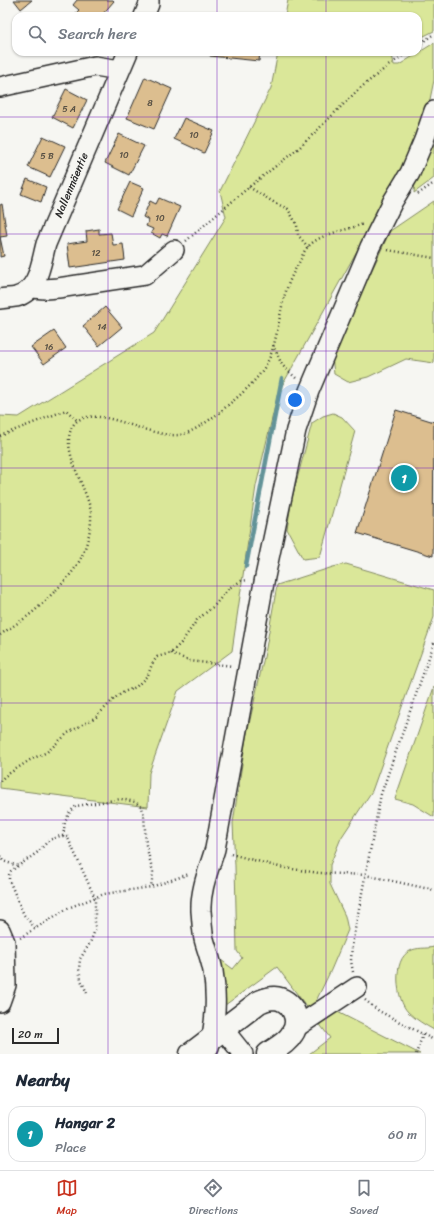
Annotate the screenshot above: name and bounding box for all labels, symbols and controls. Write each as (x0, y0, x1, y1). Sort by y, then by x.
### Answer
search box (12, 12, 422, 56)
text: Search here (58, 21, 137, 47)
icon: search (26, 23, 48, 45)
house number: 8 (147, 95, 153, 111)
house number: 5 A (62, 101, 76, 117)
house number: 10 (189, 127, 199, 143)
house number: 10 (119, 147, 129, 163)
house number: 5 B (40, 148, 54, 164)
street label: Nallenmäentie (49, 149, 94, 221)
house number: 10 (155, 210, 165, 226)
house number: 12 (91, 245, 101, 261)
house number: 14 (97, 319, 107, 335)
house number: 16 (45, 339, 53, 355)
your location (285, 390, 305, 410)
pin: 1 (391, 463, 417, 493)
text: 20 m (18, 1025, 43, 1044)
scale bar (12, 1026, 59, 1045)
text: Nearby (16, 1065, 70, 1095)
text: Hangar 2 (55, 1110, 115, 1136)
text: 1 (27, 1123, 33, 1146)
text: 60 m (388, 1123, 417, 1146)
text: Place (55, 1136, 86, 1159)
tab: Map (56, 1177, 78, 1220)
tab: Directions (189, 1177, 238, 1220)
tab: Saved (349, 1177, 378, 1220)

